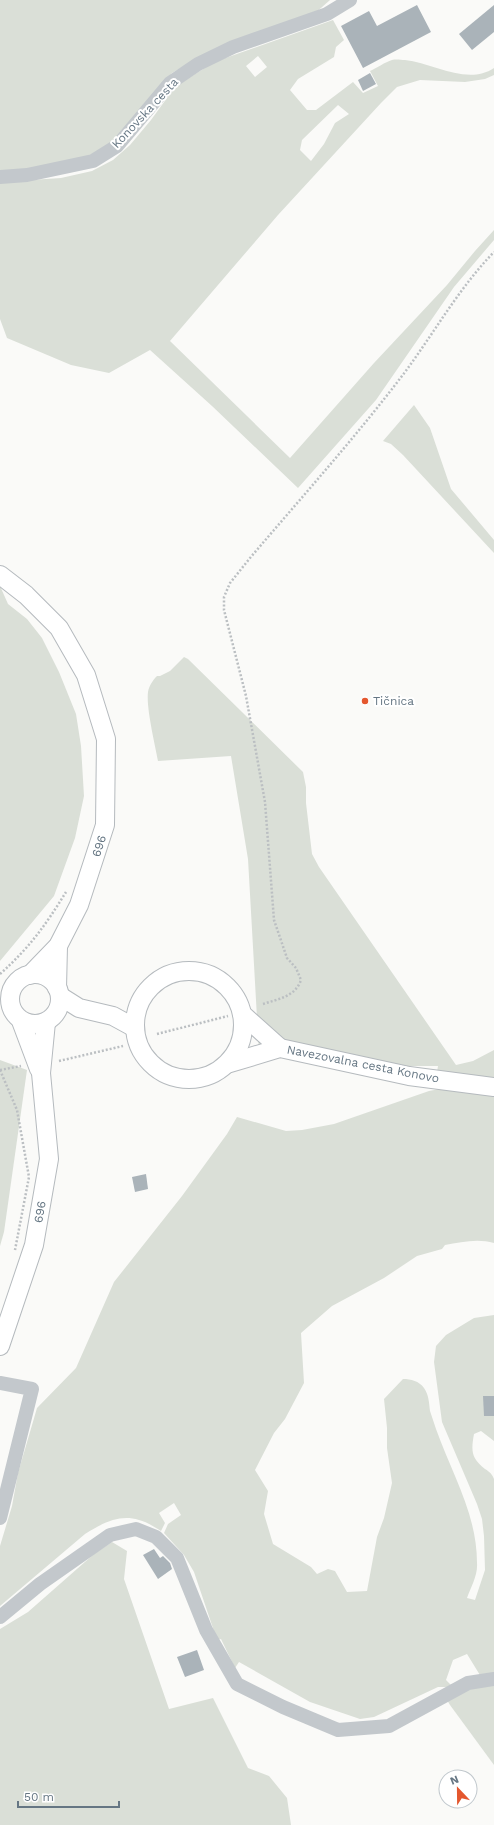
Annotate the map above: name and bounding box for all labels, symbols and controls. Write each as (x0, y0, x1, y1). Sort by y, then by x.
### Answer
street label: Konovska cesta (109, 75, 181, 151)
place label: Tičnica (373, 694, 414, 708)
marker: Tičnica (360, 696, 370, 706)
street label: 696 (89, 833, 109, 859)
street label: Navezovalna cesta Konovo (286, 1042, 440, 1086)
street label: 696 (31, 1200, 49, 1224)
north arrow (438, 1769, 478, 1809)
text: N (448, 1773, 461, 1788)
scale bar (18, 1783, 119, 1809)
text: 50 m (24, 1790, 54, 1804)

